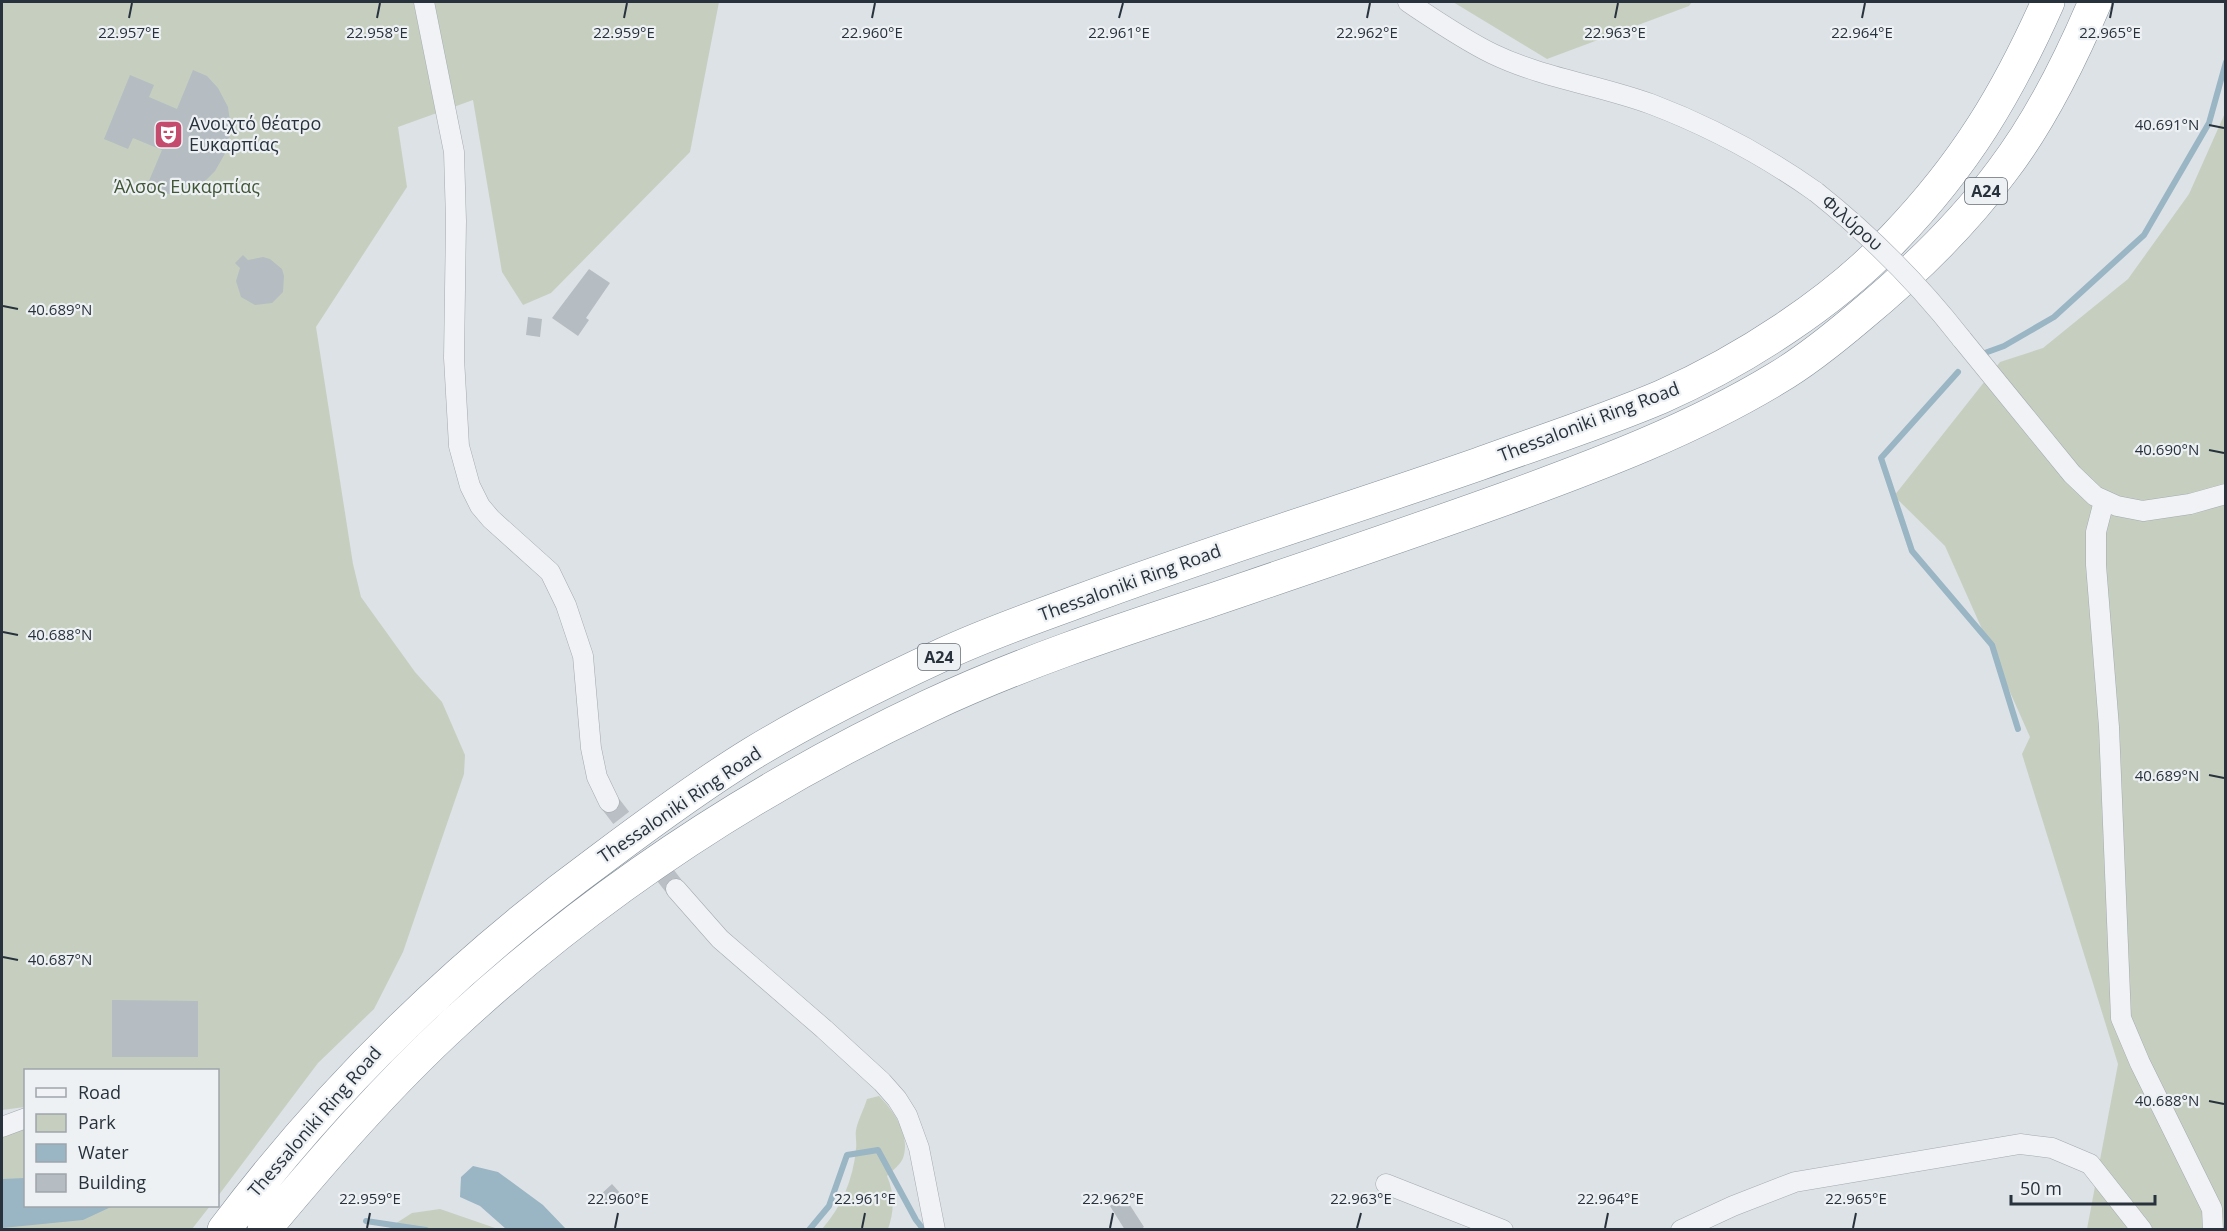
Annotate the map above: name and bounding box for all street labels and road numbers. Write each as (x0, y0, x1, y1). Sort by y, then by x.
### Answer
road number: Α24 (1965, 178, 2007, 204)
street label: Φιλύρου (1817, 189, 1888, 255)
street label: Thessaloniki Ring Road (1495, 375, 1683, 467)
street label: Thessaloniki Ring Road (1035, 538, 1224, 626)
road number: Α24 (918, 644, 960, 670)
street label: Thessaloniki Ring Road (593, 741, 766, 868)
street label: Thessaloniki Ring Road (242, 1041, 386, 1202)

